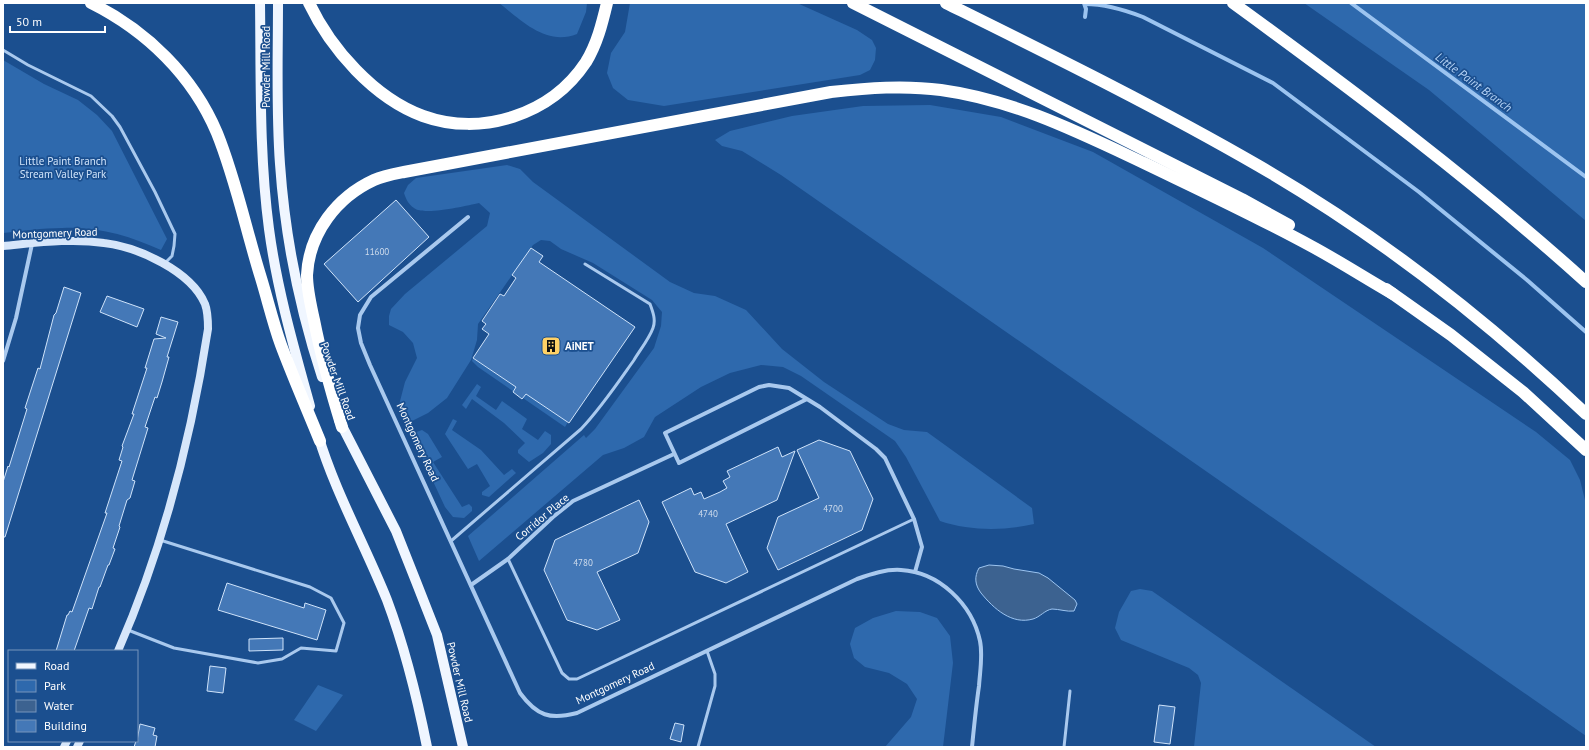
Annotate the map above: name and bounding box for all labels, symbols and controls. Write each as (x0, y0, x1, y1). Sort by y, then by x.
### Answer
scale bar (10, 8, 105, 34)
text: 50 m (16, 14, 42, 29)
street label: Powder Mill Road (259, 26, 273, 108)
water label: Little Paint Branch (1433, 49, 1515, 115)
park label: Little Paint Branch Stream Valley Park (19, 154, 107, 181)
street label: Montgomery Road (12, 225, 98, 241)
house number: 11600 (365, 246, 389, 257)
building icon: AiNET (540, 335, 562, 357)
place label: AiNET (565, 339, 595, 353)
street label: Powder Mill Road (317, 340, 359, 422)
street label: Montgomery Road (394, 400, 442, 484)
street label: Corridor Place (512, 490, 572, 544)
house number: 4700 (823, 503, 843, 514)
house number: 4740 (698, 508, 718, 519)
house number: 4780 (573, 557, 593, 568)
street label: Powder Mill Road (444, 640, 476, 724)
legend (8, 650, 138, 742)
text: Road (44, 658, 69, 673)
street label: Montgomery Road (573, 659, 657, 707)
text: Park (44, 678, 66, 693)
text: Water (44, 698, 74, 713)
text: Building (44, 718, 87, 733)

